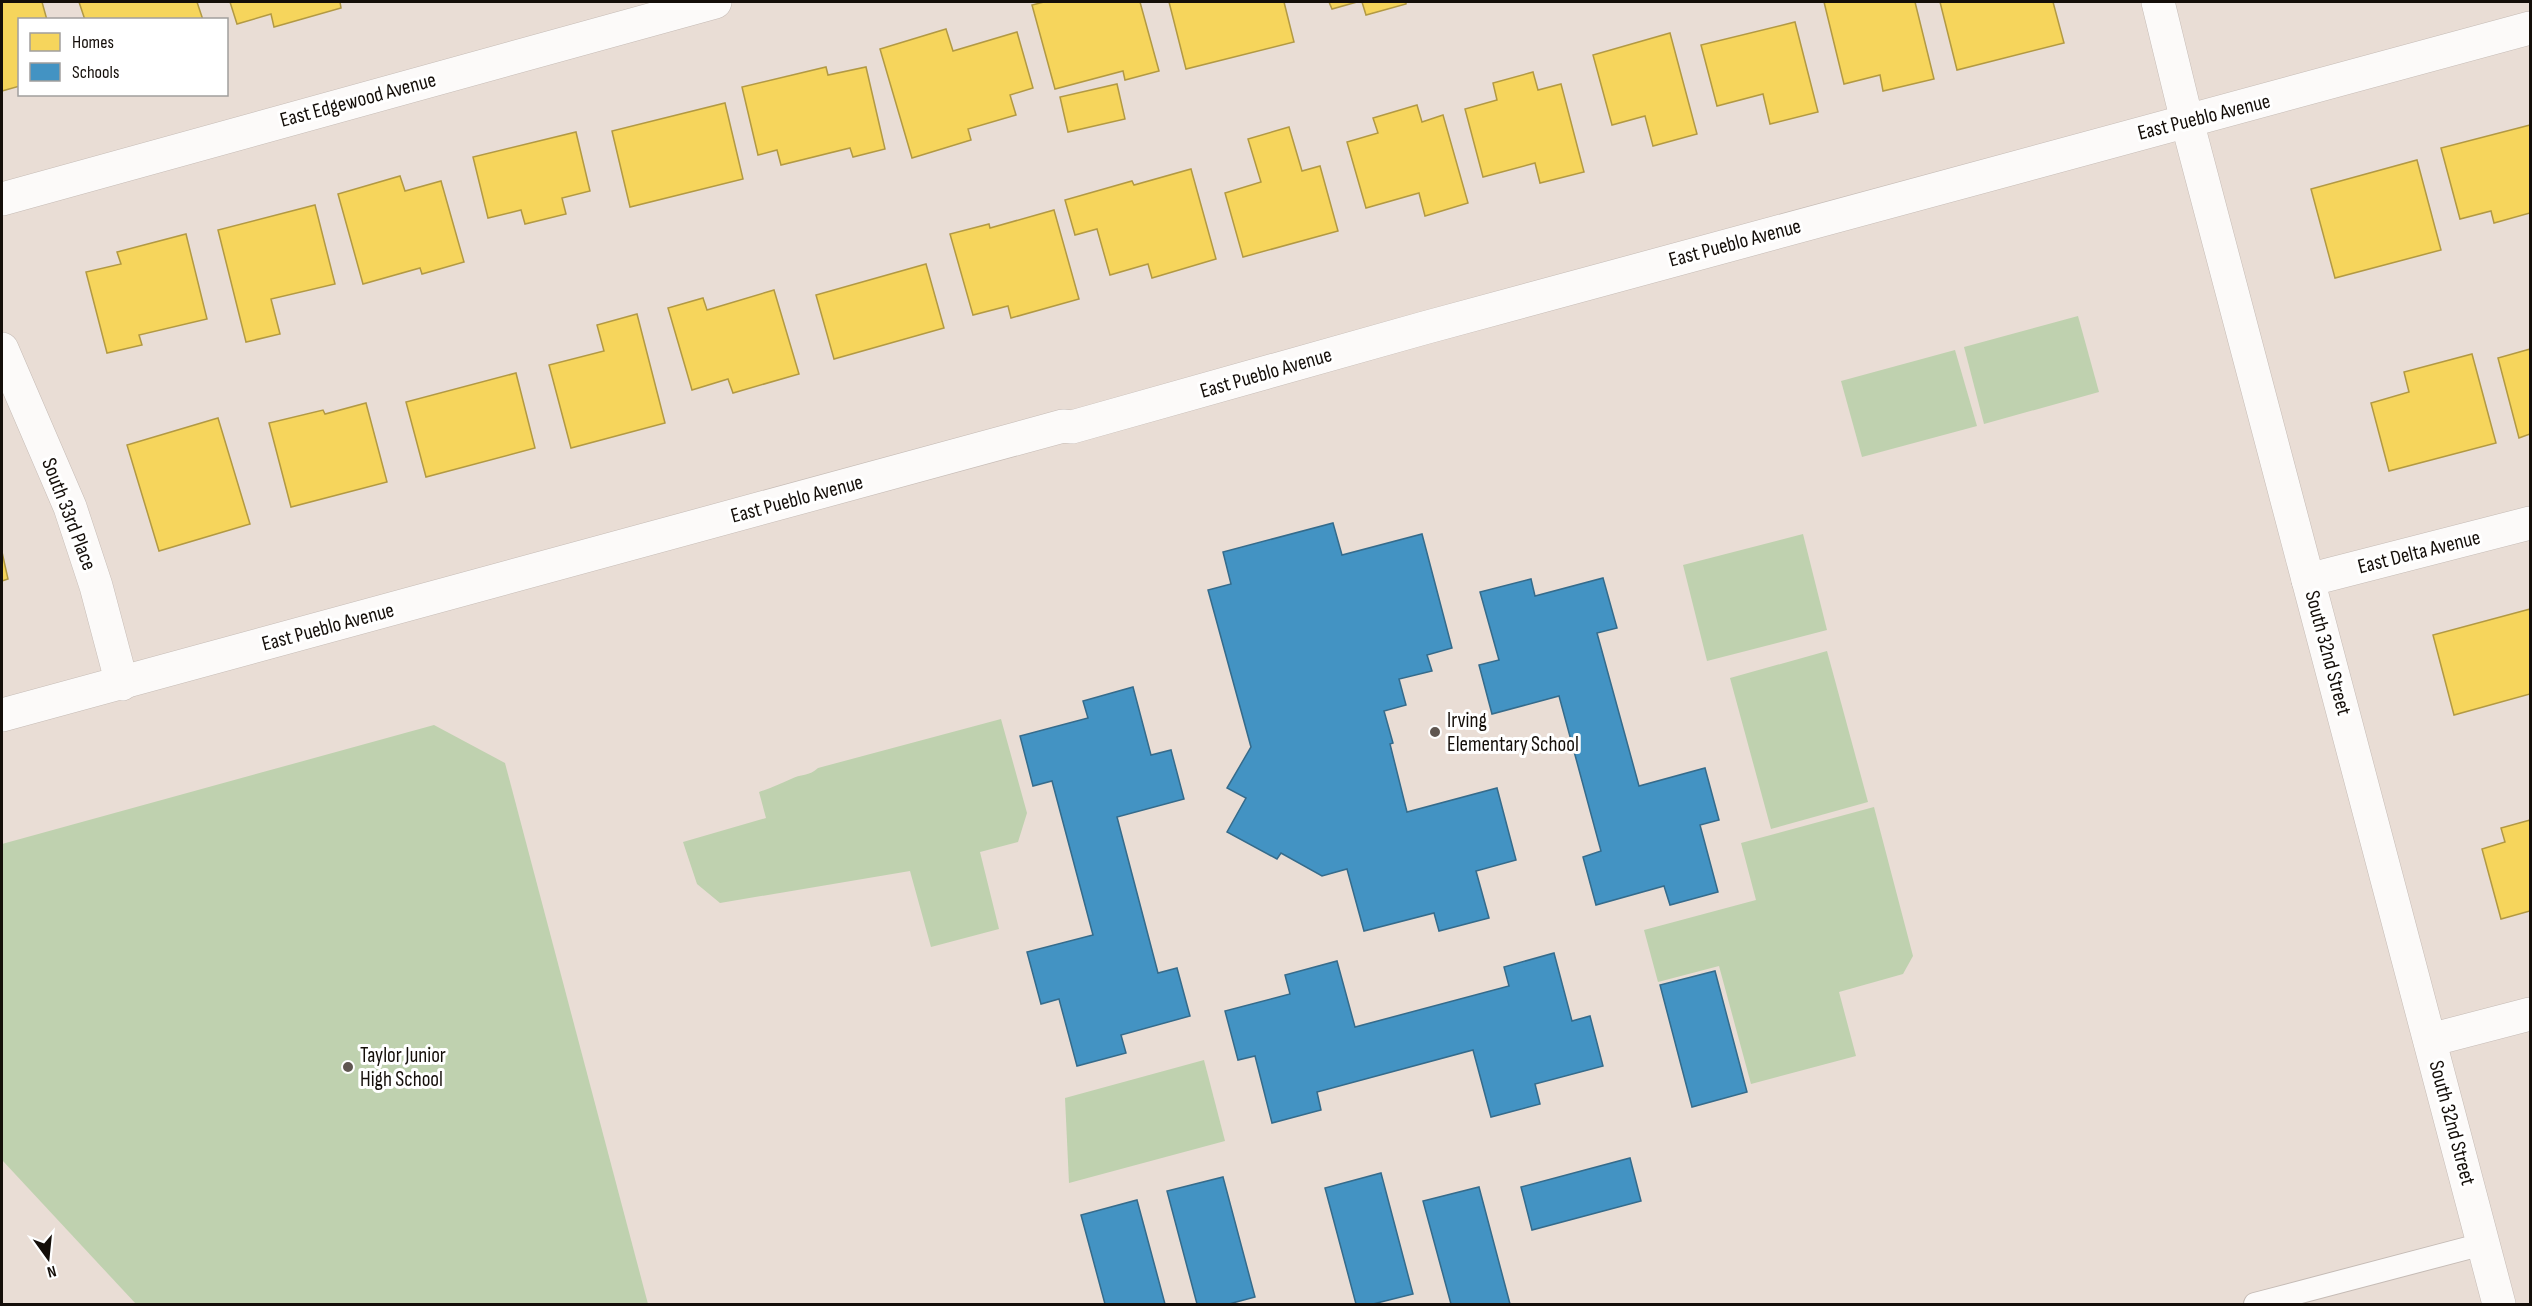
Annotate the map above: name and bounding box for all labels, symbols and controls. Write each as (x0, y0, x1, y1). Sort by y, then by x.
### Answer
legend (18, 18, 228, 96)
text: Homes (72, 32, 114, 53)
text: Schools (72, 62, 119, 83)
street label: East Edgewood Avenue (277, 67, 439, 133)
street label: East Pueblo Avenue (2135, 88, 2273, 146)
street label: East Pueblo Avenue (1666, 213, 1804, 273)
street label: East Pueblo Avenue (1197, 342, 1335, 404)
street label: South 33rd Place (36, 454, 102, 574)
street label: East Pueblo Avenue (728, 469, 866, 529)
street label: East Delta Avenue (2355, 525, 2483, 579)
street label: South 32nd Street (2299, 588, 2357, 718)
street label: East Pueblo Avenue (259, 597, 397, 657)
place label: Irving Elementary School (1447, 708, 1579, 757)
marker: Irving Elementary School (1428, 725, 1442, 739)
place label: Taylor Junior High School (360, 1043, 446, 1092)
street label: South 32nd Street (2423, 1058, 2481, 1188)
marker: Taylor Junior High School (341, 1060, 355, 1074)
north arrow (18, 1228, 78, 1288)
text: N (45, 1261, 58, 1281)

